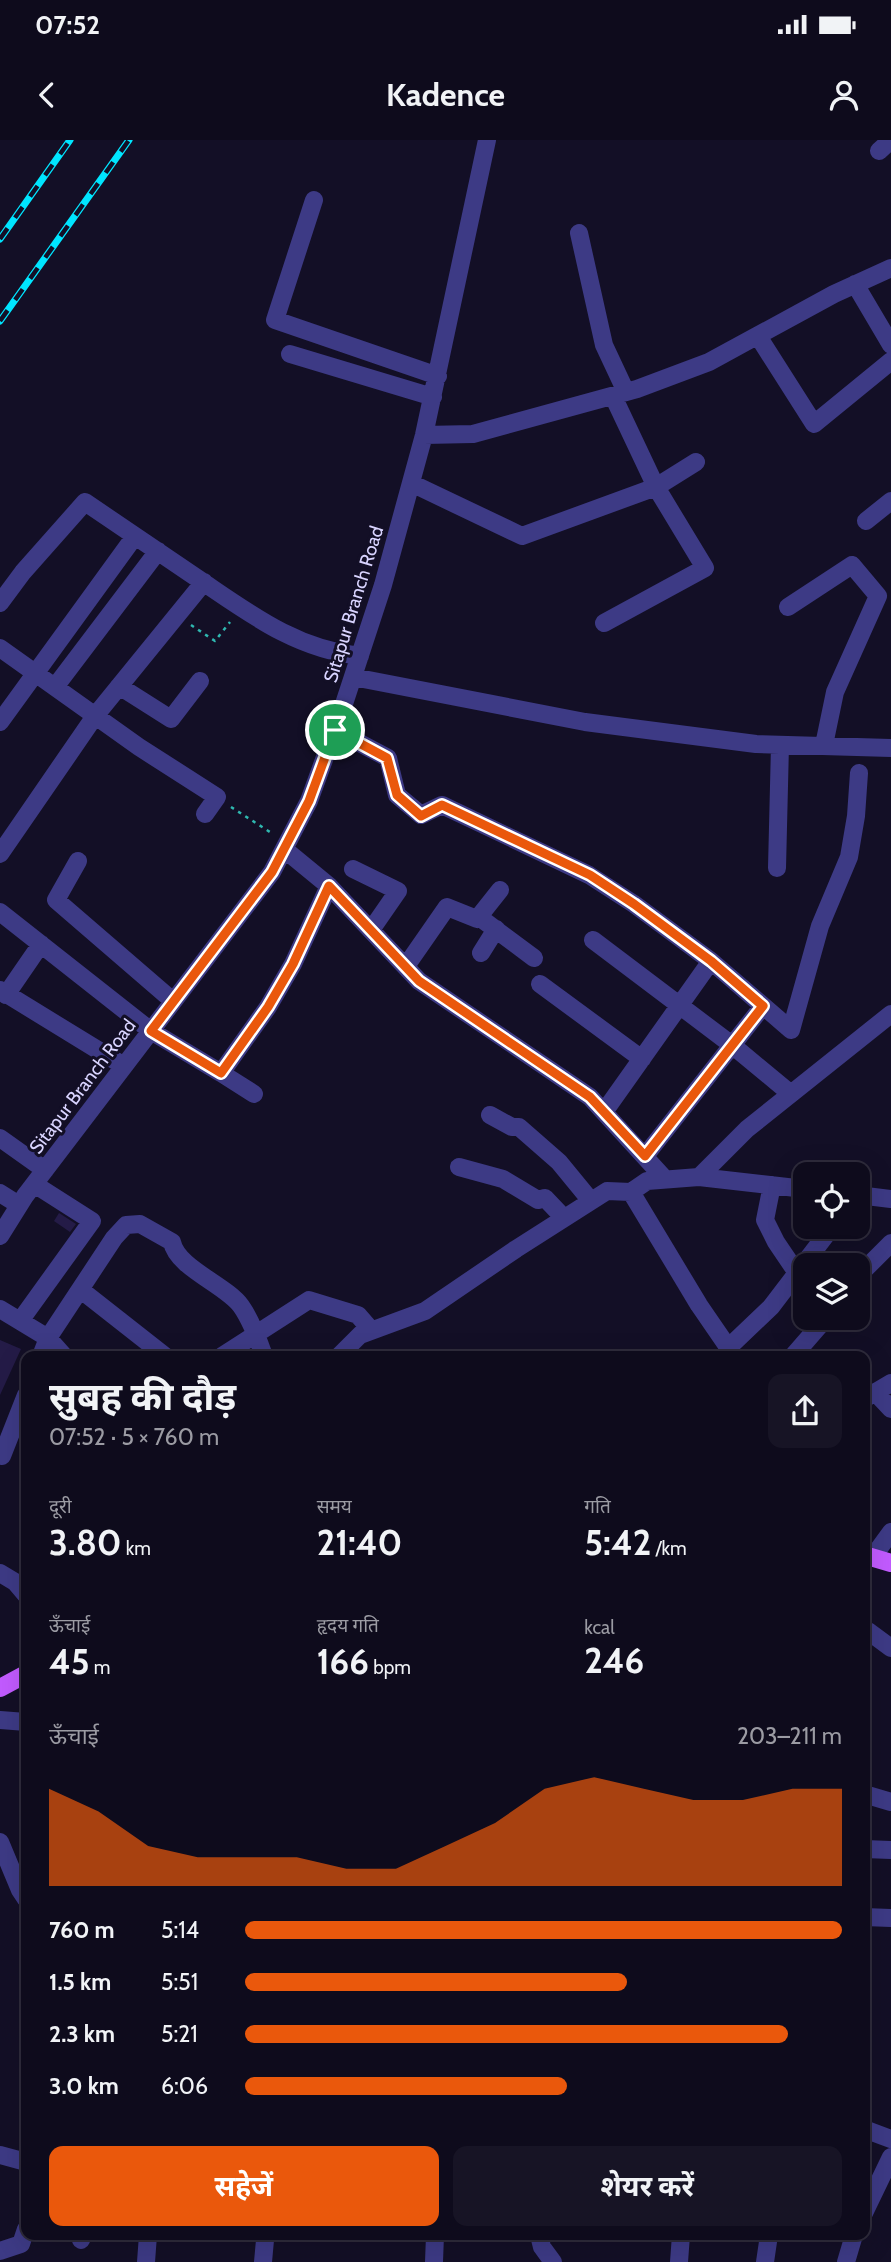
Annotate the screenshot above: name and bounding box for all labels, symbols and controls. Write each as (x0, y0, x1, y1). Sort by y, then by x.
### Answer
text: 07:52 (35, 9, 100, 41)
text: Kadence (386, 75, 505, 114)
icon: back (28, 76, 66, 114)
icon: person (825, 76, 863, 114)
street label: Sitapur Branch Road (319, 523, 388, 685)
pin (305, 700, 365, 760)
icon: arrive (316, 711, 354, 749)
street label: Sitapur Branch Road (24, 1014, 141, 1158)
map controls (793, 1162, 870, 1330)
button: locate (793, 1162, 870, 1239)
button: layers (793, 1253, 870, 1330)
text: सुबह की दौड़ (49, 1373, 236, 1420)
button: share (768, 1374, 842, 1448)
text: 07:52 · 5 × 760 m (49, 1423, 219, 1451)
text: दूरी (49, 1495, 72, 1518)
text: समय (317, 1495, 352, 1518)
text: गति (584, 1495, 611, 1518)
text: 3.80 (49, 1521, 122, 1564)
text: 21:40 (317, 1521, 402, 1564)
text: 5:42 (584, 1521, 651, 1564)
text: km (122, 1537, 151, 1560)
text: /km (651, 1537, 687, 1560)
text: ऊँचाई (49, 1614, 90, 1637)
text: हृदय गति (317, 1614, 379, 1637)
text: kcal (584, 1616, 615, 1639)
text: 246 (584, 1639, 644, 1682)
text: 45 (49, 1640, 90, 1683)
text: 166 (317, 1640, 369, 1683)
text: m (90, 1656, 110, 1679)
text: bpm (369, 1656, 411, 1679)
text: ऊँचाई (49, 1722, 99, 1750)
text: 203–211 m (737, 1722, 842, 1750)
text: 760 m (49, 1916, 115, 1944)
text: 5:14 (161, 1916, 199, 1944)
text: 1.5 km (49, 1968, 111, 1996)
text: 5:51 (161, 1968, 198, 1996)
text: 2.3 km (49, 2020, 115, 2048)
text: 5:21 (161, 2020, 198, 2048)
text: 3.0 km (49, 2072, 119, 2100)
text: 6:06 (161, 2072, 208, 2100)
button: सहेजें (49, 2146, 439, 2226)
button: शेयर करें (453, 2146, 842, 2226)

